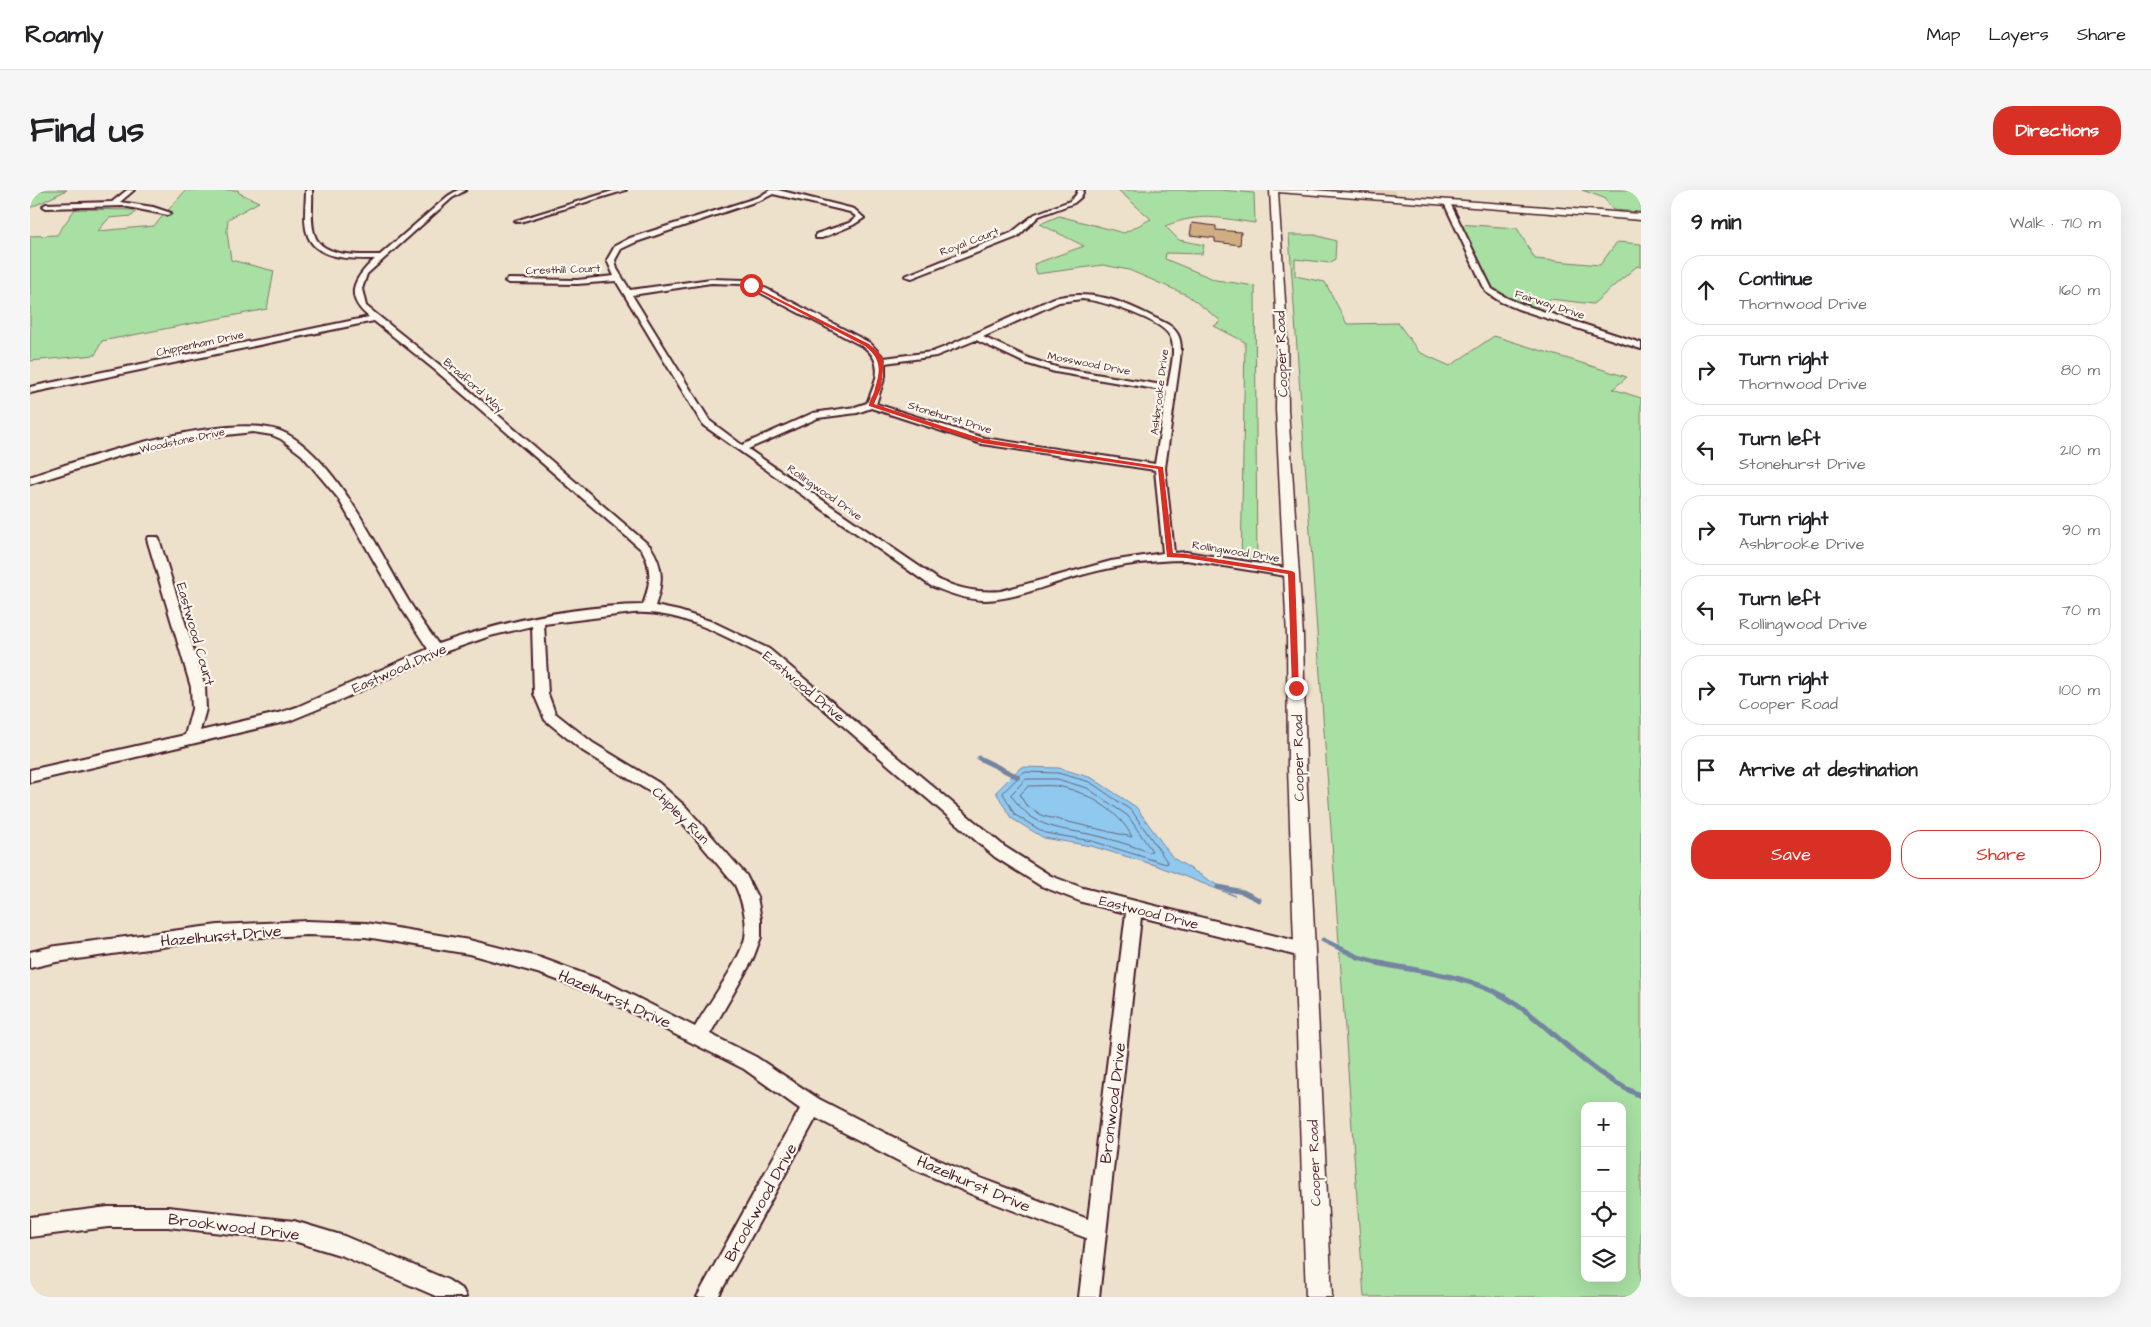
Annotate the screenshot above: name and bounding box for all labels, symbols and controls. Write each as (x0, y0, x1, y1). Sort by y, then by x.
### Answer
text: Roamly (25, 18, 103, 52)
text: Map (1926, 22, 1960, 47)
text: Layers (1988, 22, 2049, 47)
text: Share (2077, 22, 2126, 47)
text: Find us (30, 106, 144, 155)
button: Directions (1993, 106, 2121, 155)
text: 9 min (1691, 208, 1741, 237)
text: Walk · 710 m (2010, 212, 2101, 234)
street label: Royal Court (938, 223, 1002, 260)
street label: Cresthill Court (525, 261, 601, 278)
text: Continue (1739, 266, 1813, 293)
route start (740, 274, 763, 297)
icon: ahead (1692, 276, 1720, 304)
text: 160 m (2059, 279, 2100, 301)
street label: Fairway Drive (1513, 286, 1587, 324)
text: Thornwood Drive (1739, 293, 1867, 315)
street label: Cooper Road (1270, 310, 1294, 398)
street label: Chippenham Drive (155, 327, 245, 360)
text: Turn right (1739, 346, 1828, 373)
street label: Mosswood Drive (1046, 348, 1132, 379)
street label: Ashbrooke Drive (1147, 348, 1172, 436)
street label: Bradford Way (439, 355, 507, 417)
icon: right (1692, 356, 1720, 384)
text: 80 m (2061, 359, 2100, 381)
text: Thornwood Drive (1739, 373, 1867, 395)
street label: Stonehurst Drive (906, 398, 994, 437)
street label: Woodstone Drive (138, 424, 226, 457)
text: Turn left (1739, 426, 1820, 453)
icon: left (1692, 436, 1720, 464)
text: 210 m (2060, 439, 2100, 461)
text: Stonehurst Drive (1739, 453, 1866, 475)
street label: Rollingwood Drive (784, 461, 865, 525)
text: Turn right (1739, 506, 1828, 533)
icon: right (1692, 516, 1720, 544)
text: 90 m (2062, 519, 2100, 541)
text: Ashbrooke Drive (1739, 533, 1864, 555)
street label: Rollingwood Drive (1191, 537, 1281, 567)
street label: Eastwood Court (171, 580, 219, 688)
text: Turn left (1739, 586, 1820, 613)
icon: left (1692, 596, 1720, 624)
text: 70 m (2061, 599, 2100, 621)
text: Rollingwood Drive (1739, 613, 1867, 635)
street label: Eastwood Drive (349, 639, 450, 699)
street label: Eastwood Drive (758, 646, 849, 727)
text: Turn right (1739, 666, 1828, 693)
icon: right (1692, 676, 1720, 704)
route end (1285, 677, 1308, 700)
text: 100 m (2059, 679, 2100, 701)
text: Cooper Road (1739, 693, 1838, 715)
street label: Cooper Road (1288, 715, 1310, 801)
icon: arrive (1692, 756, 1720, 784)
text: Arrive at destination (1739, 757, 1918, 784)
street label: Chipley Run (647, 783, 713, 849)
button: Save (1691, 830, 1891, 879)
button: Share (1901, 830, 2101, 879)
street label: Eastwood Drive (1097, 891, 1201, 935)
street label: Hazelhurst Drive (160, 920, 283, 952)
street label: Hazelhurst Drive (555, 964, 675, 1034)
street label: Bronwood Drive (1095, 1041, 1131, 1165)
map controls (1581, 1102, 1626, 1282)
button: + (1581, 1102, 1626, 1147)
street label: Cooper Road (1303, 1119, 1327, 1207)
street label: Brookwood Drive (719, 1139, 803, 1266)
button: − (1581, 1147, 1626, 1192)
street label: Hazelhurst Drive (913, 1150, 1034, 1218)
button: locate (1581, 1192, 1626, 1237)
street label: Brookwood Drive (167, 1208, 301, 1246)
button: layers (1581, 1237, 1626, 1282)

